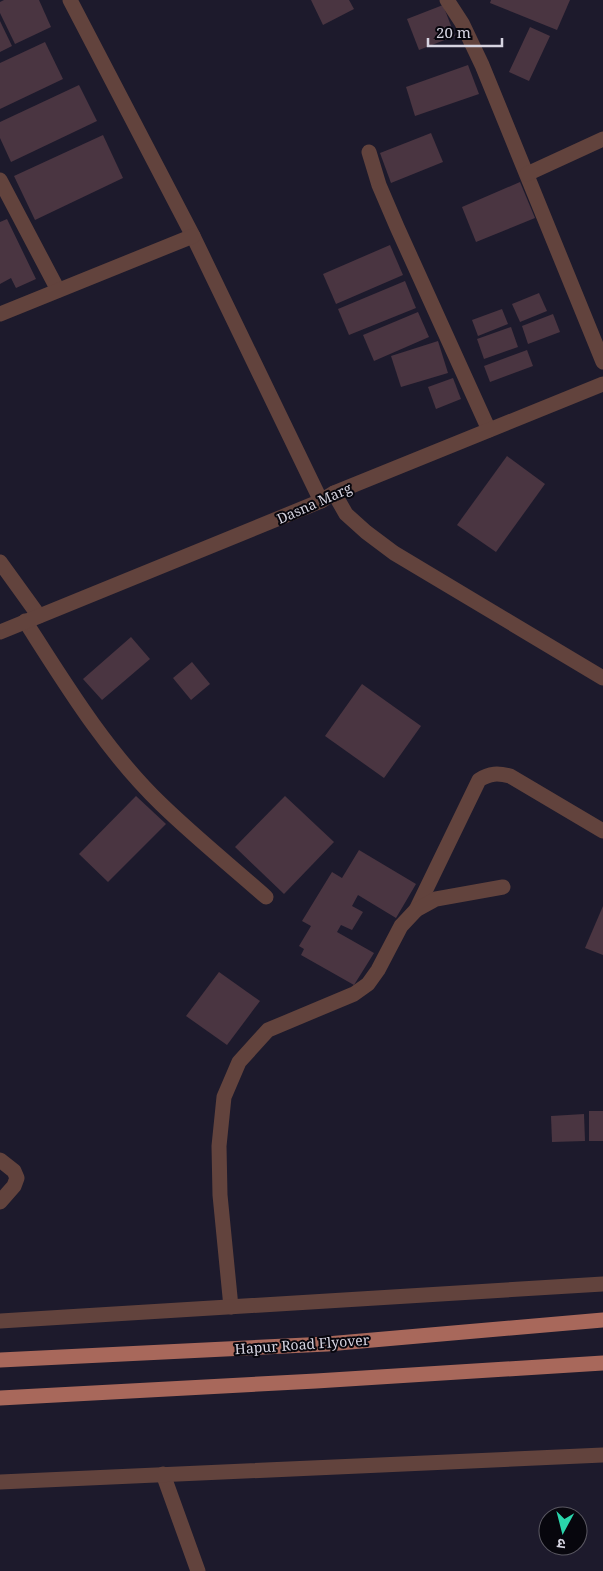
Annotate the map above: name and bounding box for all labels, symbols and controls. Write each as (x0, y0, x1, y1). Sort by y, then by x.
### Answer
scale bar (428, 15, 502, 47)
text: 20 m (436, 22, 471, 42)
street label: Dasna Marg (274, 478, 355, 528)
street label: Hapur Road Flyover (234, 1330, 370, 1358)
north arrow (538, 1506, 588, 1556)
text: उ (555, 1534, 567, 1554)

